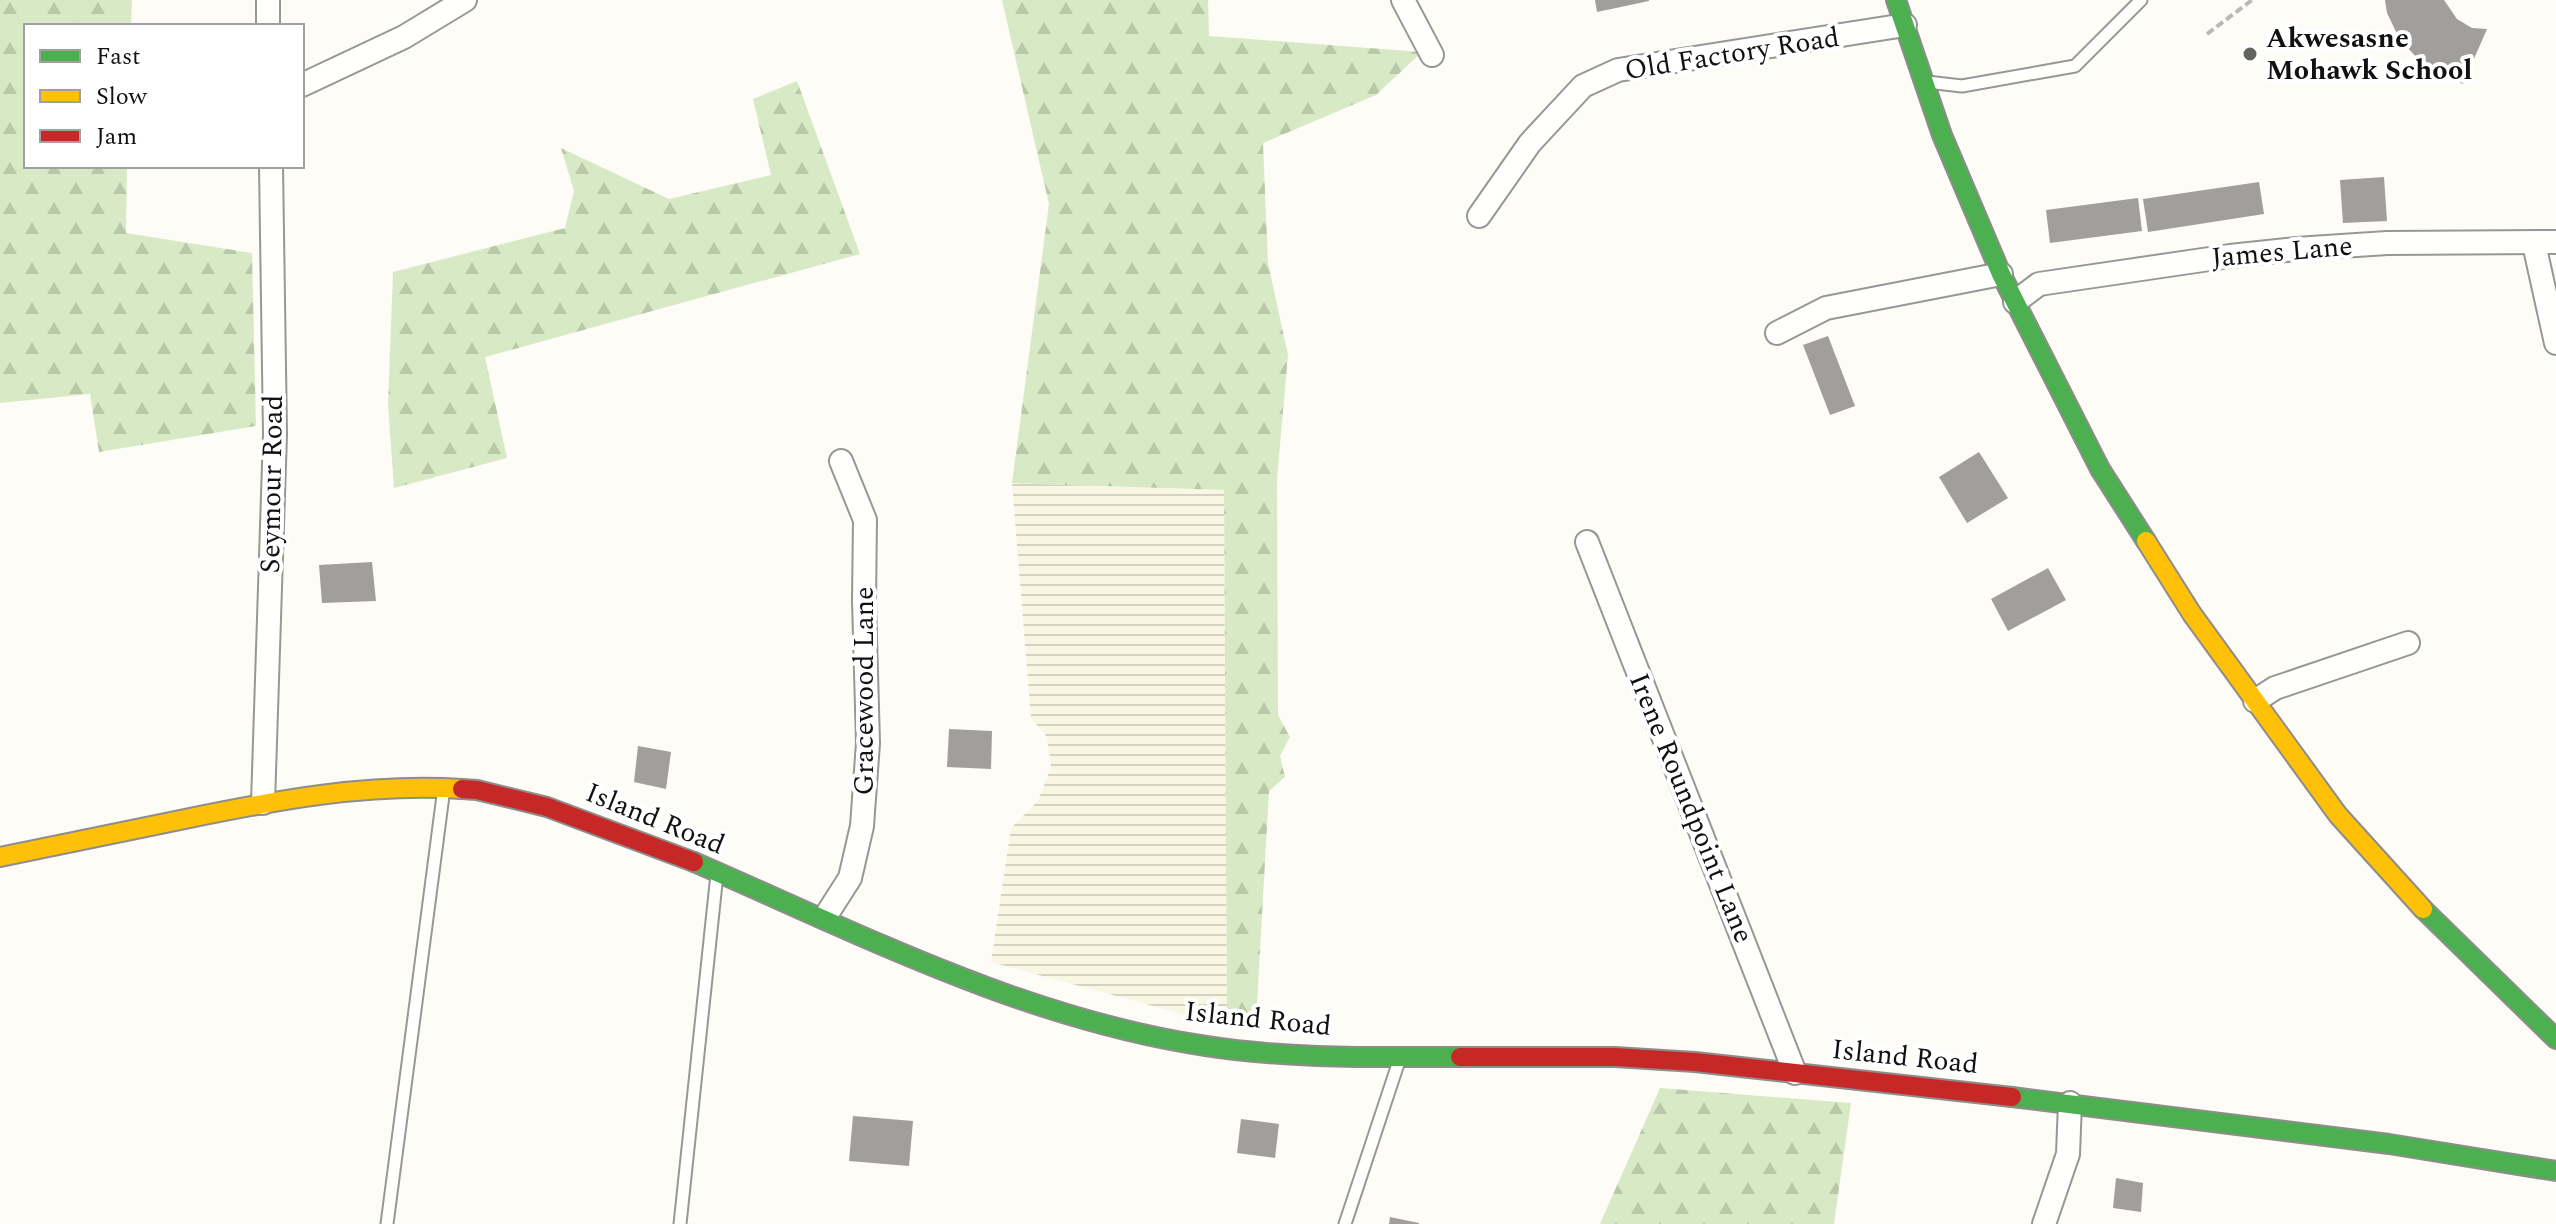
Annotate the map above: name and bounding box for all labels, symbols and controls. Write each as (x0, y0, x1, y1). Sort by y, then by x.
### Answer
street label: Old Factory Road (1622, 16, 1842, 92)
place label: Akwesasne Mohawk School (2266, 17, 2472, 92)
legend (24, 24, 304, 168)
text: Fast (96, 39, 141, 75)
marker: Akwesasne Mohawk School (2241, 45, 2259, 63)
text: Slow (96, 79, 148, 115)
text: Jam (96, 119, 137, 155)
street label: James Lane (2210, 224, 2354, 280)
street label: Seymour Road (249, 394, 295, 574)
street label: Gracewood Lane (843, 586, 886, 796)
street label: Irene Roundpoint Lane (1617, 666, 1765, 950)
street label: Island Road (579, 772, 731, 866)
street label: Island Road (1183, 990, 1333, 1048)
street label: Island Road (1830, 1028, 1980, 1086)

